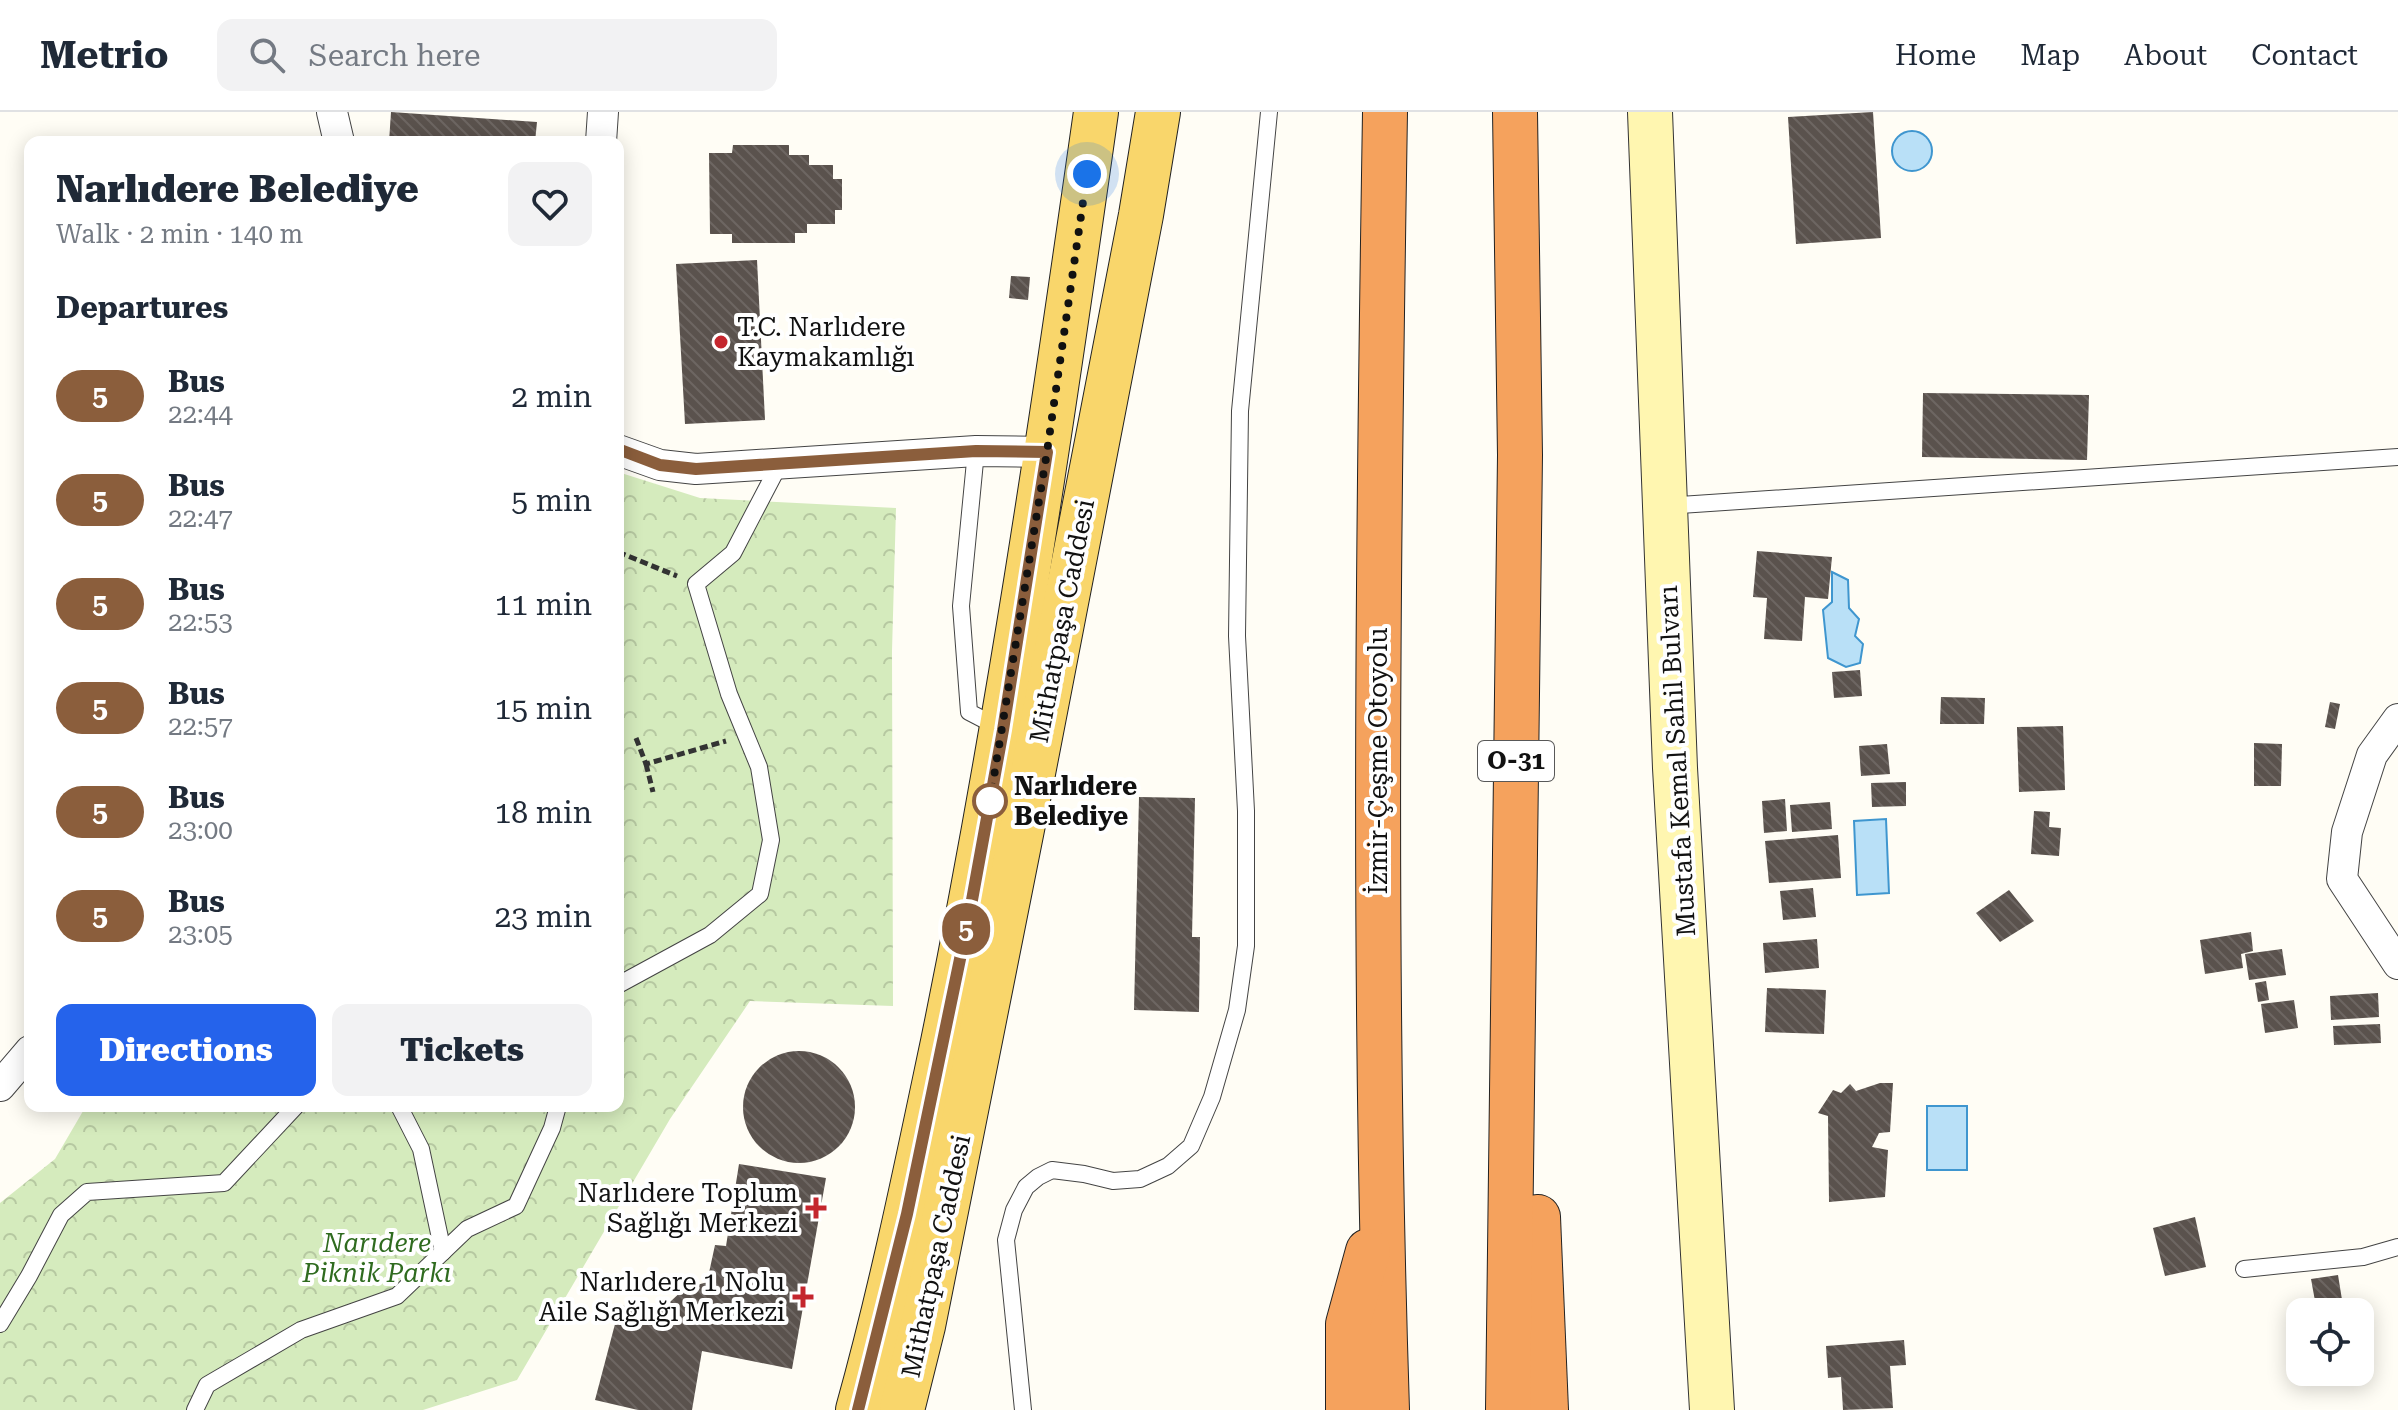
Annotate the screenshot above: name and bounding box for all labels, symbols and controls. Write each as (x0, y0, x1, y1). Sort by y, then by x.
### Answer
search box (217, 19, 777, 91)
text: Metrio (40, 33, 169, 77)
icon: search (245, 33, 289, 77)
text: Search here (309, 38, 480, 73)
text: Home (1895, 39, 1976, 72)
text: Map (2020, 39, 2080, 72)
text: About (2124, 39, 2207, 72)
text: Contact (2251, 39, 2358, 72)
your location (1067, 154, 1107, 194)
button: heart (508, 162, 592, 246)
text: Narlıdere Belediye (56, 167, 419, 211)
text: Walk · 2 min · 140 m (56, 219, 303, 249)
text: Departures (56, 290, 228, 325)
place label: T.C. Narlıdere Kaymakamlığı (737, 312, 915, 372)
marker: T.C. Narlıdere Kaymakamlığı (712, 333, 730, 351)
text: Bus (168, 364, 225, 399)
text: 5 (92, 379, 108, 412)
text: 2 min (511, 379, 592, 414)
text: 22:44 (168, 399, 233, 429)
text: Bus (168, 468, 225, 503)
text: 5 (92, 483, 108, 516)
text: 5 min (511, 483, 592, 518)
street label: Mithatpaşa Caddesi (1024, 497, 1100, 745)
text: 22:47 (168, 503, 233, 533)
text: Bus (168, 572, 225, 607)
street label: Mustafa Kemal Sahil Bulvarı (1653, 585, 1701, 937)
text: 5 (92, 587, 108, 620)
text: 11 min (495, 587, 592, 622)
text: 22:53 (168, 607, 233, 637)
street label: İzmir-Çeşme Otoyolu (1362, 627, 1393, 895)
text: Bus (168, 676, 225, 711)
text: 5 (92, 691, 108, 724)
text: 15 min (495, 691, 592, 726)
text: 22:57 (168, 711, 233, 741)
road number: O-31 (1478, 741, 1554, 781)
place label: Narlıdere Belediye (1014, 771, 1137, 831)
text: Bus (168, 780, 225, 815)
marker: Narlıdere Belediye (973, 784, 1007, 818)
text: 5 (92, 795, 108, 828)
text: 18 min (495, 795, 592, 830)
text: 23:00 (168, 815, 233, 845)
text: Bus (168, 884, 225, 919)
text: 5 (92, 899, 108, 932)
text: 23 min (495, 899, 592, 934)
line badge: 5 (940, 903, 992, 955)
text: 5 (958, 912, 974, 945)
text: 23:05 (168, 919, 233, 949)
button: Directions (56, 1004, 316, 1096)
button: Tickets (332, 1004, 592, 1096)
street label: Mithatpaşa Caddesi (896, 1132, 976, 1380)
place label: Narlıdere Toplum Sağlığı Merkezi (578, 1178, 798, 1238)
marker: Narlıdere Toplum Sağlığı Merkezi (805, 1197, 827, 1219)
park label: Narıdere Piknik Parkı (302, 1228, 451, 1288)
place label: Narlıdere 1 Nolu Aile Sağlığı Merkezi (539, 1267, 785, 1327)
marker: Narlıdere 1 Nolu Aile Sağlığı Merkezi (792, 1286, 814, 1308)
map controls (2286, 1298, 2374, 1386)
button: locate (2286, 1298, 2374, 1386)

